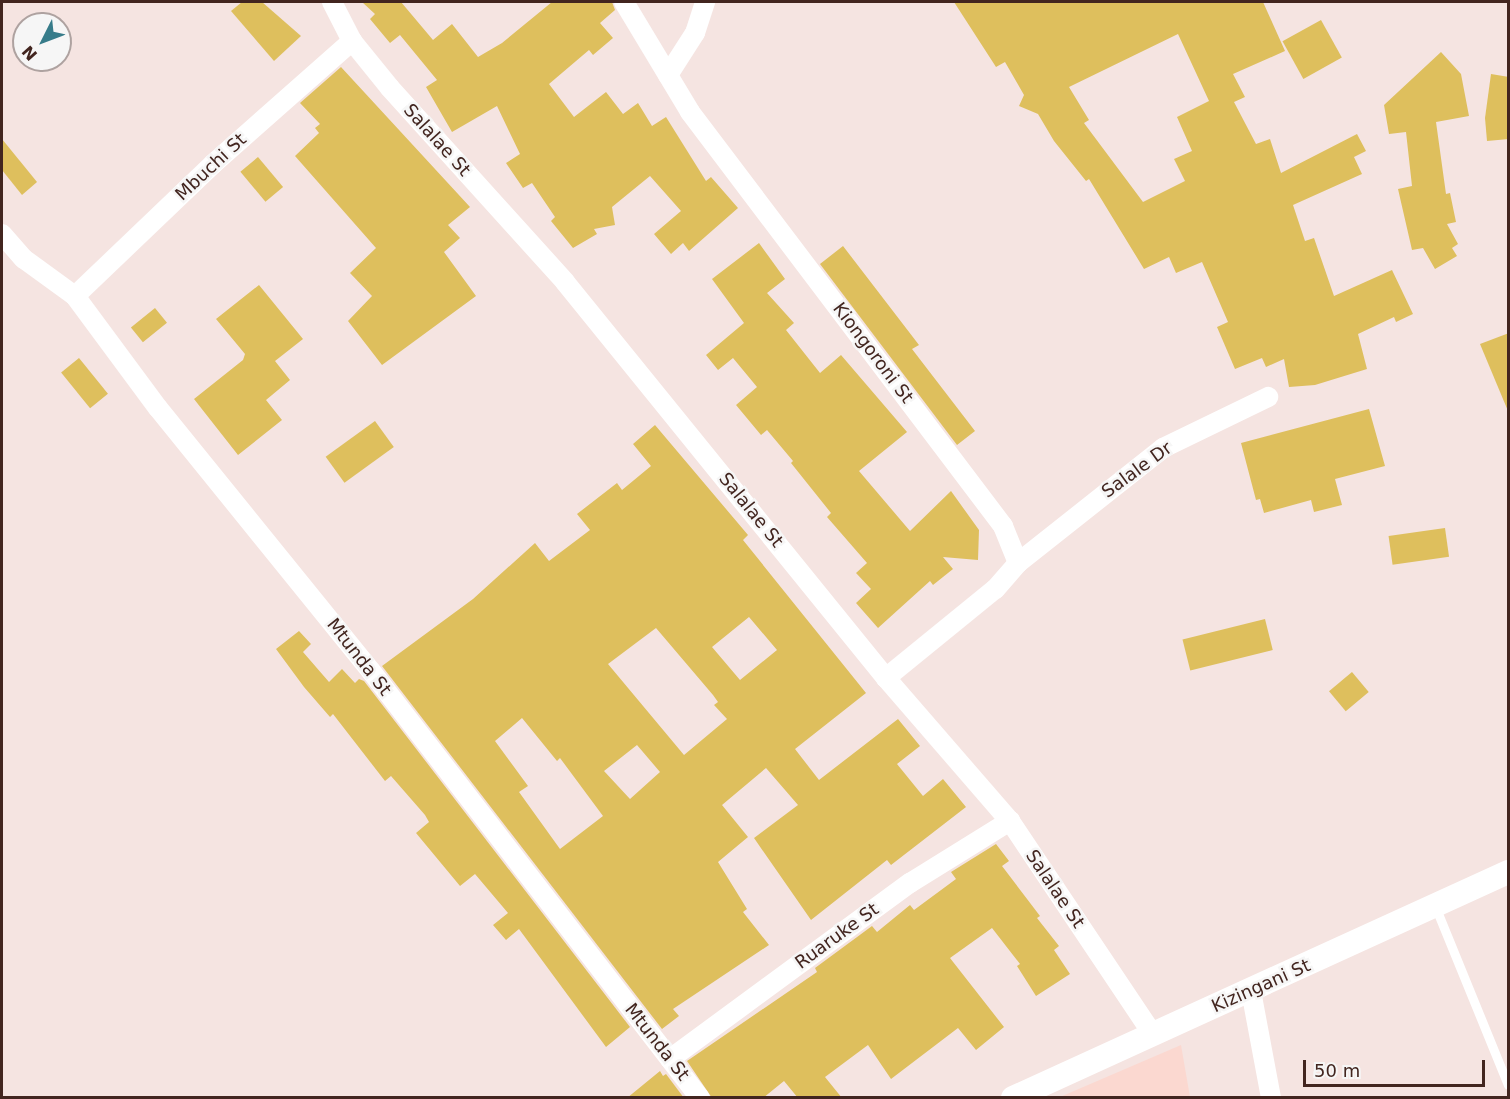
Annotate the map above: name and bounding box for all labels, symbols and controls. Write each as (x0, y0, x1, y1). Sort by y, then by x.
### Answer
north arrow (12, 12, 72, 72)
text: N (18, 42, 41, 64)
street label: Salalae St (399, 99, 475, 181)
street label: Mbuchi St (171, 129, 251, 205)
street label: Kiongoroni St (828, 298, 918, 408)
street label: Salale Dr (1098, 437, 1176, 503)
street label: Salalae St (714, 468, 788, 552)
street label: Mtunda St (322, 614, 396, 700)
street label: Salalae St (1021, 846, 1089, 932)
street label: Ruaruke St (791, 898, 883, 974)
street label: Kizingani St (1208, 955, 1314, 1017)
street label: Mtunda St (620, 999, 694, 1085)
scale bar (1306, 1048, 1488, 1086)
text: 50 m (1314, 1060, 1360, 1081)

